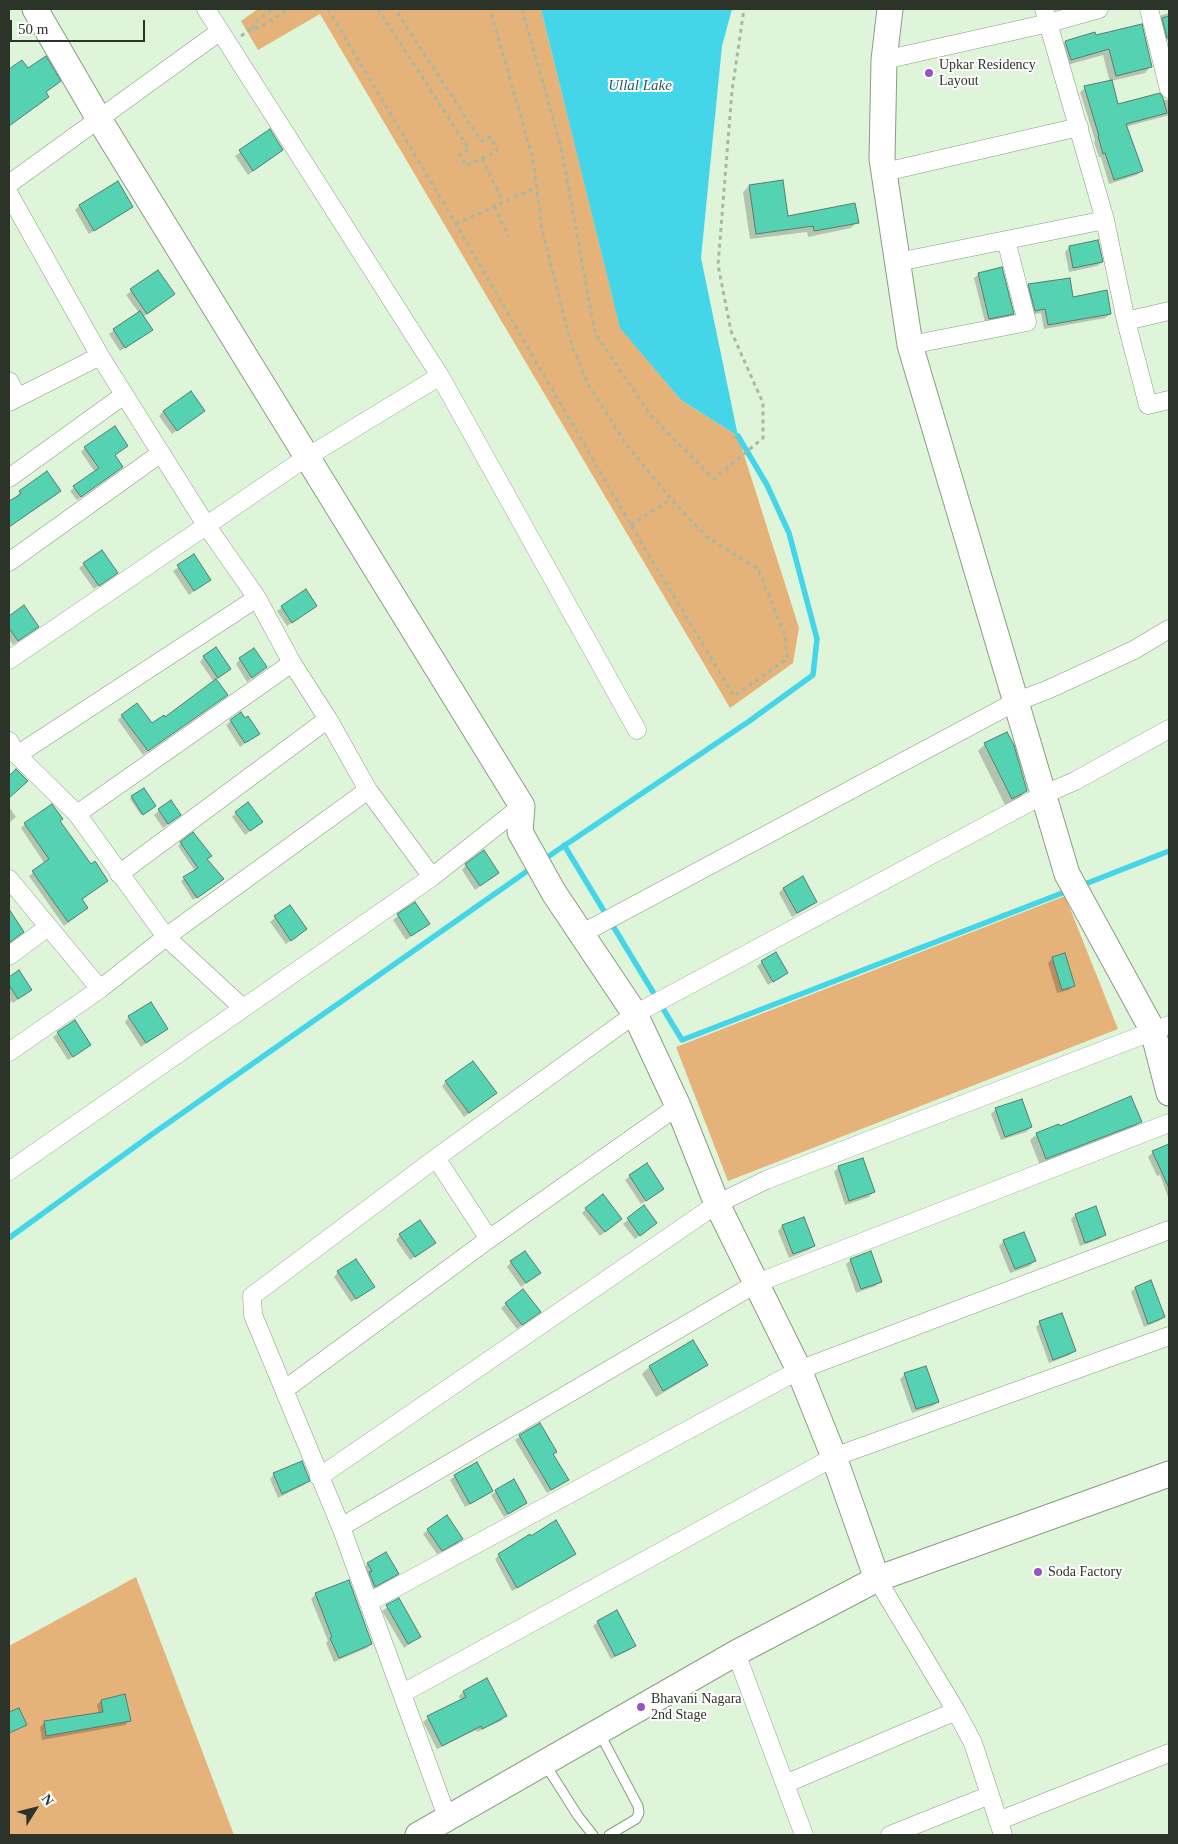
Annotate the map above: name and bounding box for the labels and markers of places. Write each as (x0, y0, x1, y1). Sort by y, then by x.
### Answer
place label: Upkar Residency Layout (939, 57, 1036, 90)
marker: Upkar Residency Layout (923, 67, 935, 79)
place label: Soda Factory (1048, 1564, 1122, 1580)
marker: Soda Factory (1032, 1566, 1044, 1578)
place label: Bhavani Nagara 2nd Stage (651, 1691, 742, 1724)
marker: Bhavani Nagara 2nd Stage (635, 1701, 647, 1713)

